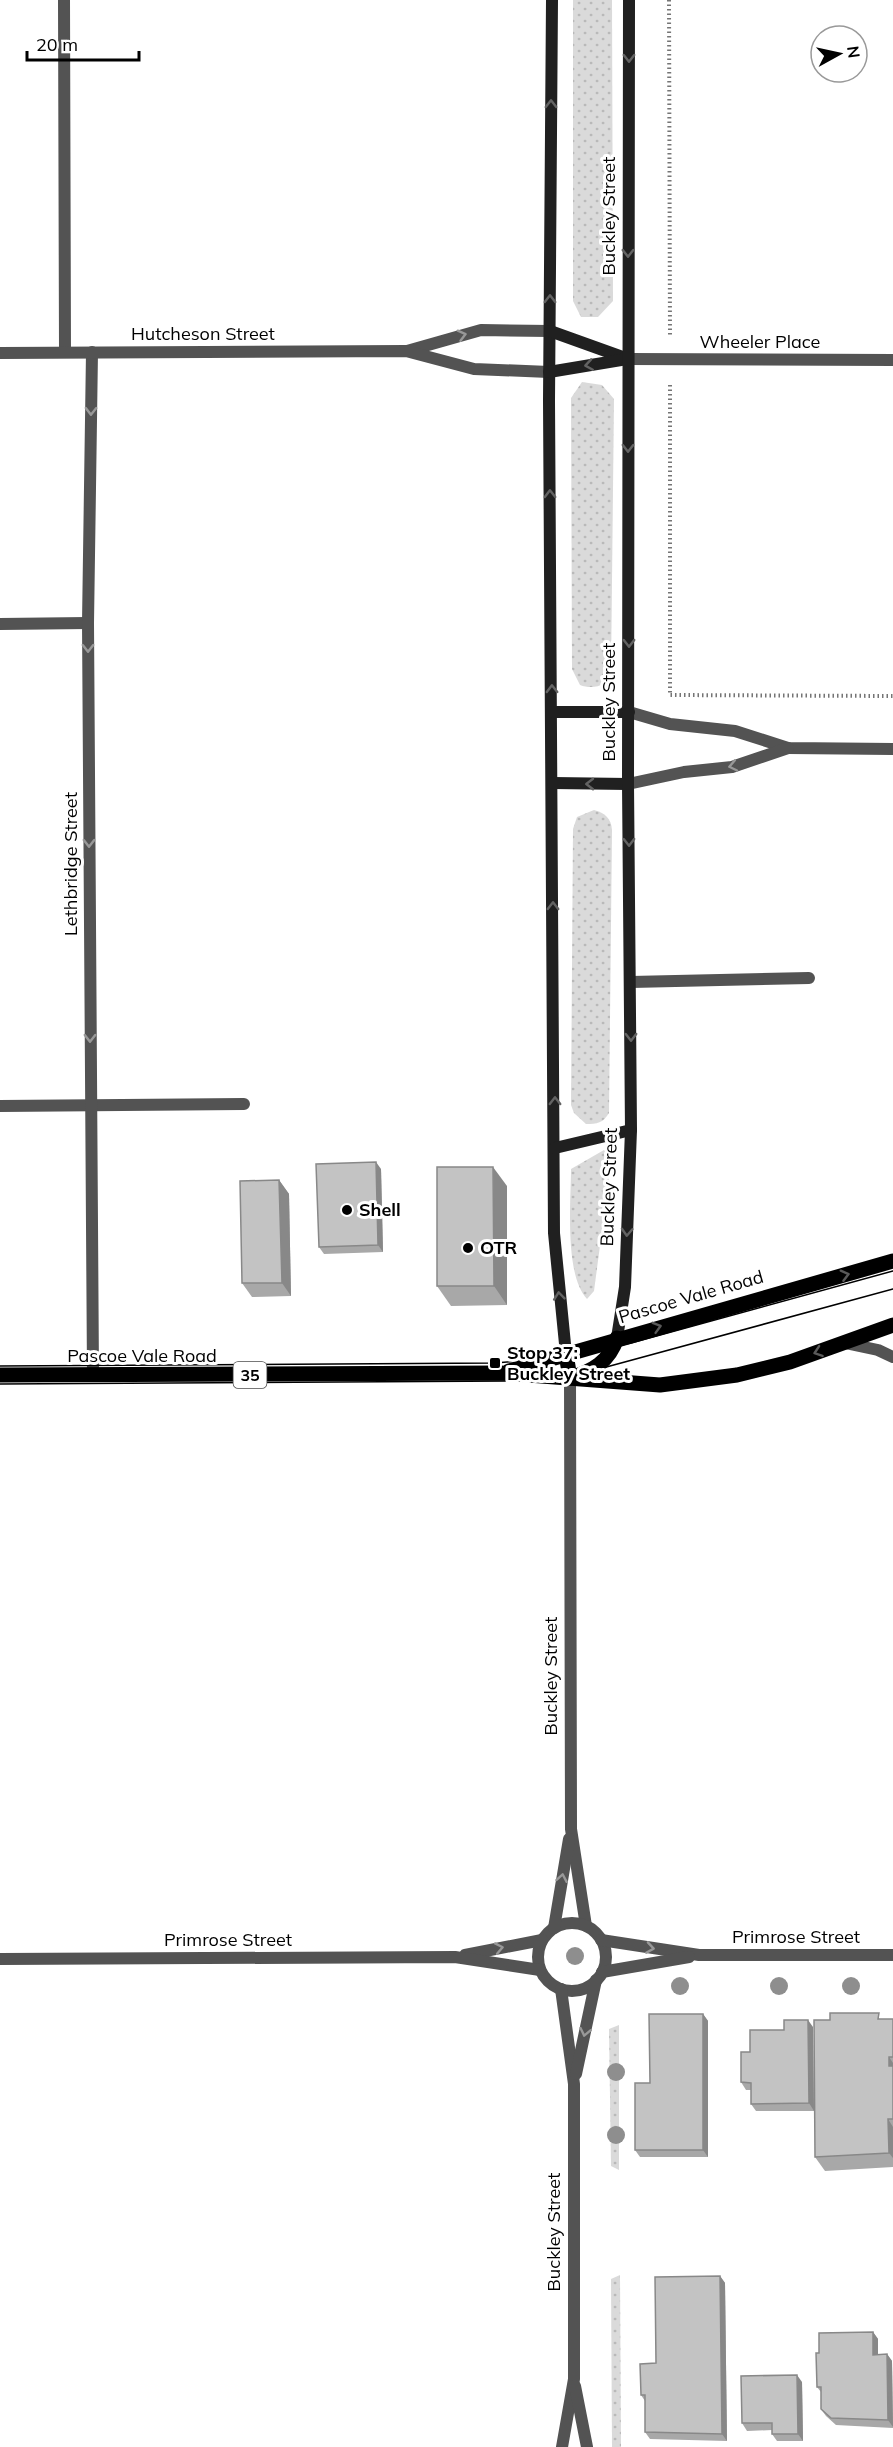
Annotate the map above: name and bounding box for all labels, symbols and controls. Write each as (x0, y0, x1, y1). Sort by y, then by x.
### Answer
scale bar (27, 24, 140, 62)
north arrow (809, 24, 869, 84)
text: 20 m (36, 33, 78, 56)
text: N (843, 45, 865, 59)
one-way arrow (623, 54, 635, 63)
one-way arrow (545, 100, 558, 109)
street label: Buckley Street (597, 157, 620, 275)
one-way arrow (622, 249, 634, 258)
one-way arrow (544, 295, 556, 304)
street label: Hutcheson Street (131, 322, 275, 345)
one-way arrow (457, 329, 467, 342)
street label: Wheeler Place (700, 330, 820, 353)
one-way arrow (584, 359, 593, 371)
one-way arrow (85, 406, 97, 415)
one-way arrow (622, 444, 634, 453)
one-way arrow (544, 490, 556, 499)
one-way arrow (623, 639, 635, 648)
one-way arrow (82, 643, 94, 652)
street label: Buckley Street (597, 643, 620, 761)
one-way arrow (546, 685, 558, 694)
one-way arrow (728, 759, 738, 772)
one-way arrow (586, 778, 595, 790)
street label: Lethbridge Street (59, 792, 82, 936)
one-way arrow (83, 838, 95, 847)
one-way arrow (623, 838, 635, 847)
one-way arrow (547, 902, 559, 911)
one-way arrow (84, 1033, 97, 1042)
one-way arrow (625, 1033, 637, 1042)
one-way arrow (549, 1097, 561, 1106)
street label: Buckley Street (595, 1127, 622, 1247)
place label: Shell (359, 1198, 401, 1221)
marker: Shell (340, 1203, 354, 1217)
one-way arrow (620, 1228, 633, 1237)
place label: OTR (480, 1236, 518, 1259)
marker: OTR (461, 1241, 475, 1255)
street label: Pascoe Vale Road (616, 1265, 766, 1328)
one-way arrow (840, 1269, 850, 1282)
one-way arrow (553, 1291, 566, 1300)
one-way arrow (651, 1322, 662, 1334)
place label: Stop 37: Buckley Street (507, 1341, 630, 1385)
street label: Pascoe Vale Road (67, 1344, 217, 1367)
one-way arrow (813, 1345, 824, 1357)
marker: Stop 37: Buckley Street (488, 1356, 502, 1370)
road number: 35 (234, 1362, 266, 1388)
street label: Buckley Street (539, 1617, 562, 1735)
one-way arrow (555, 1874, 568, 1884)
street label: Primrose Street (732, 1925, 860, 1948)
street label: Primrose Street (164, 1928, 292, 1951)
one-way arrow (645, 1941, 655, 1953)
one-way arrow (493, 1942, 503, 1955)
one-way arrow (579, 2027, 592, 2037)
street label: Buckley Street (542, 2173, 565, 2291)

